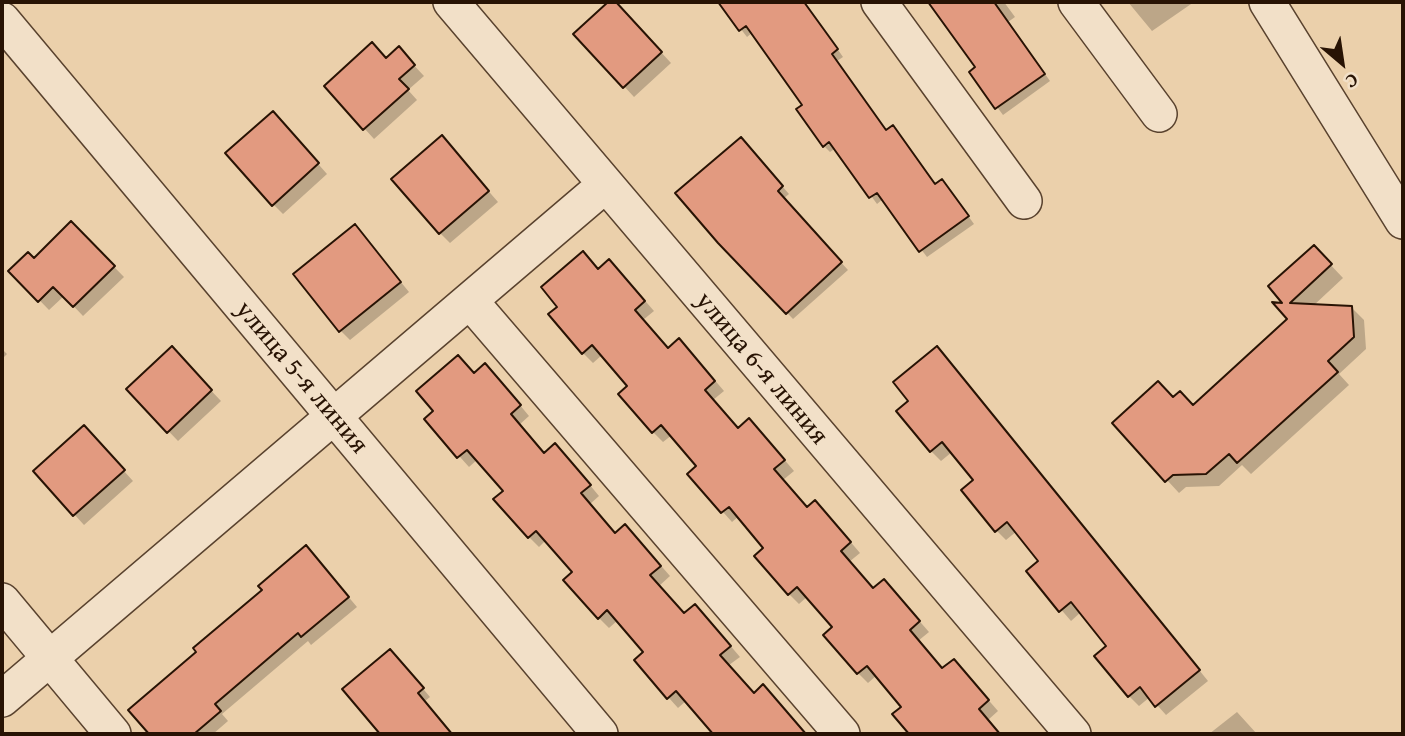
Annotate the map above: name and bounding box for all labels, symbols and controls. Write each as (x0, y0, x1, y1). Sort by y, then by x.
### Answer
north arrow (1307, 28, 1377, 98)
text: С (1341, 67, 1364, 96)
street label: улица 6-я линия (688, 286, 834, 452)
street label: улица 5-я линия (228, 295, 374, 461)

